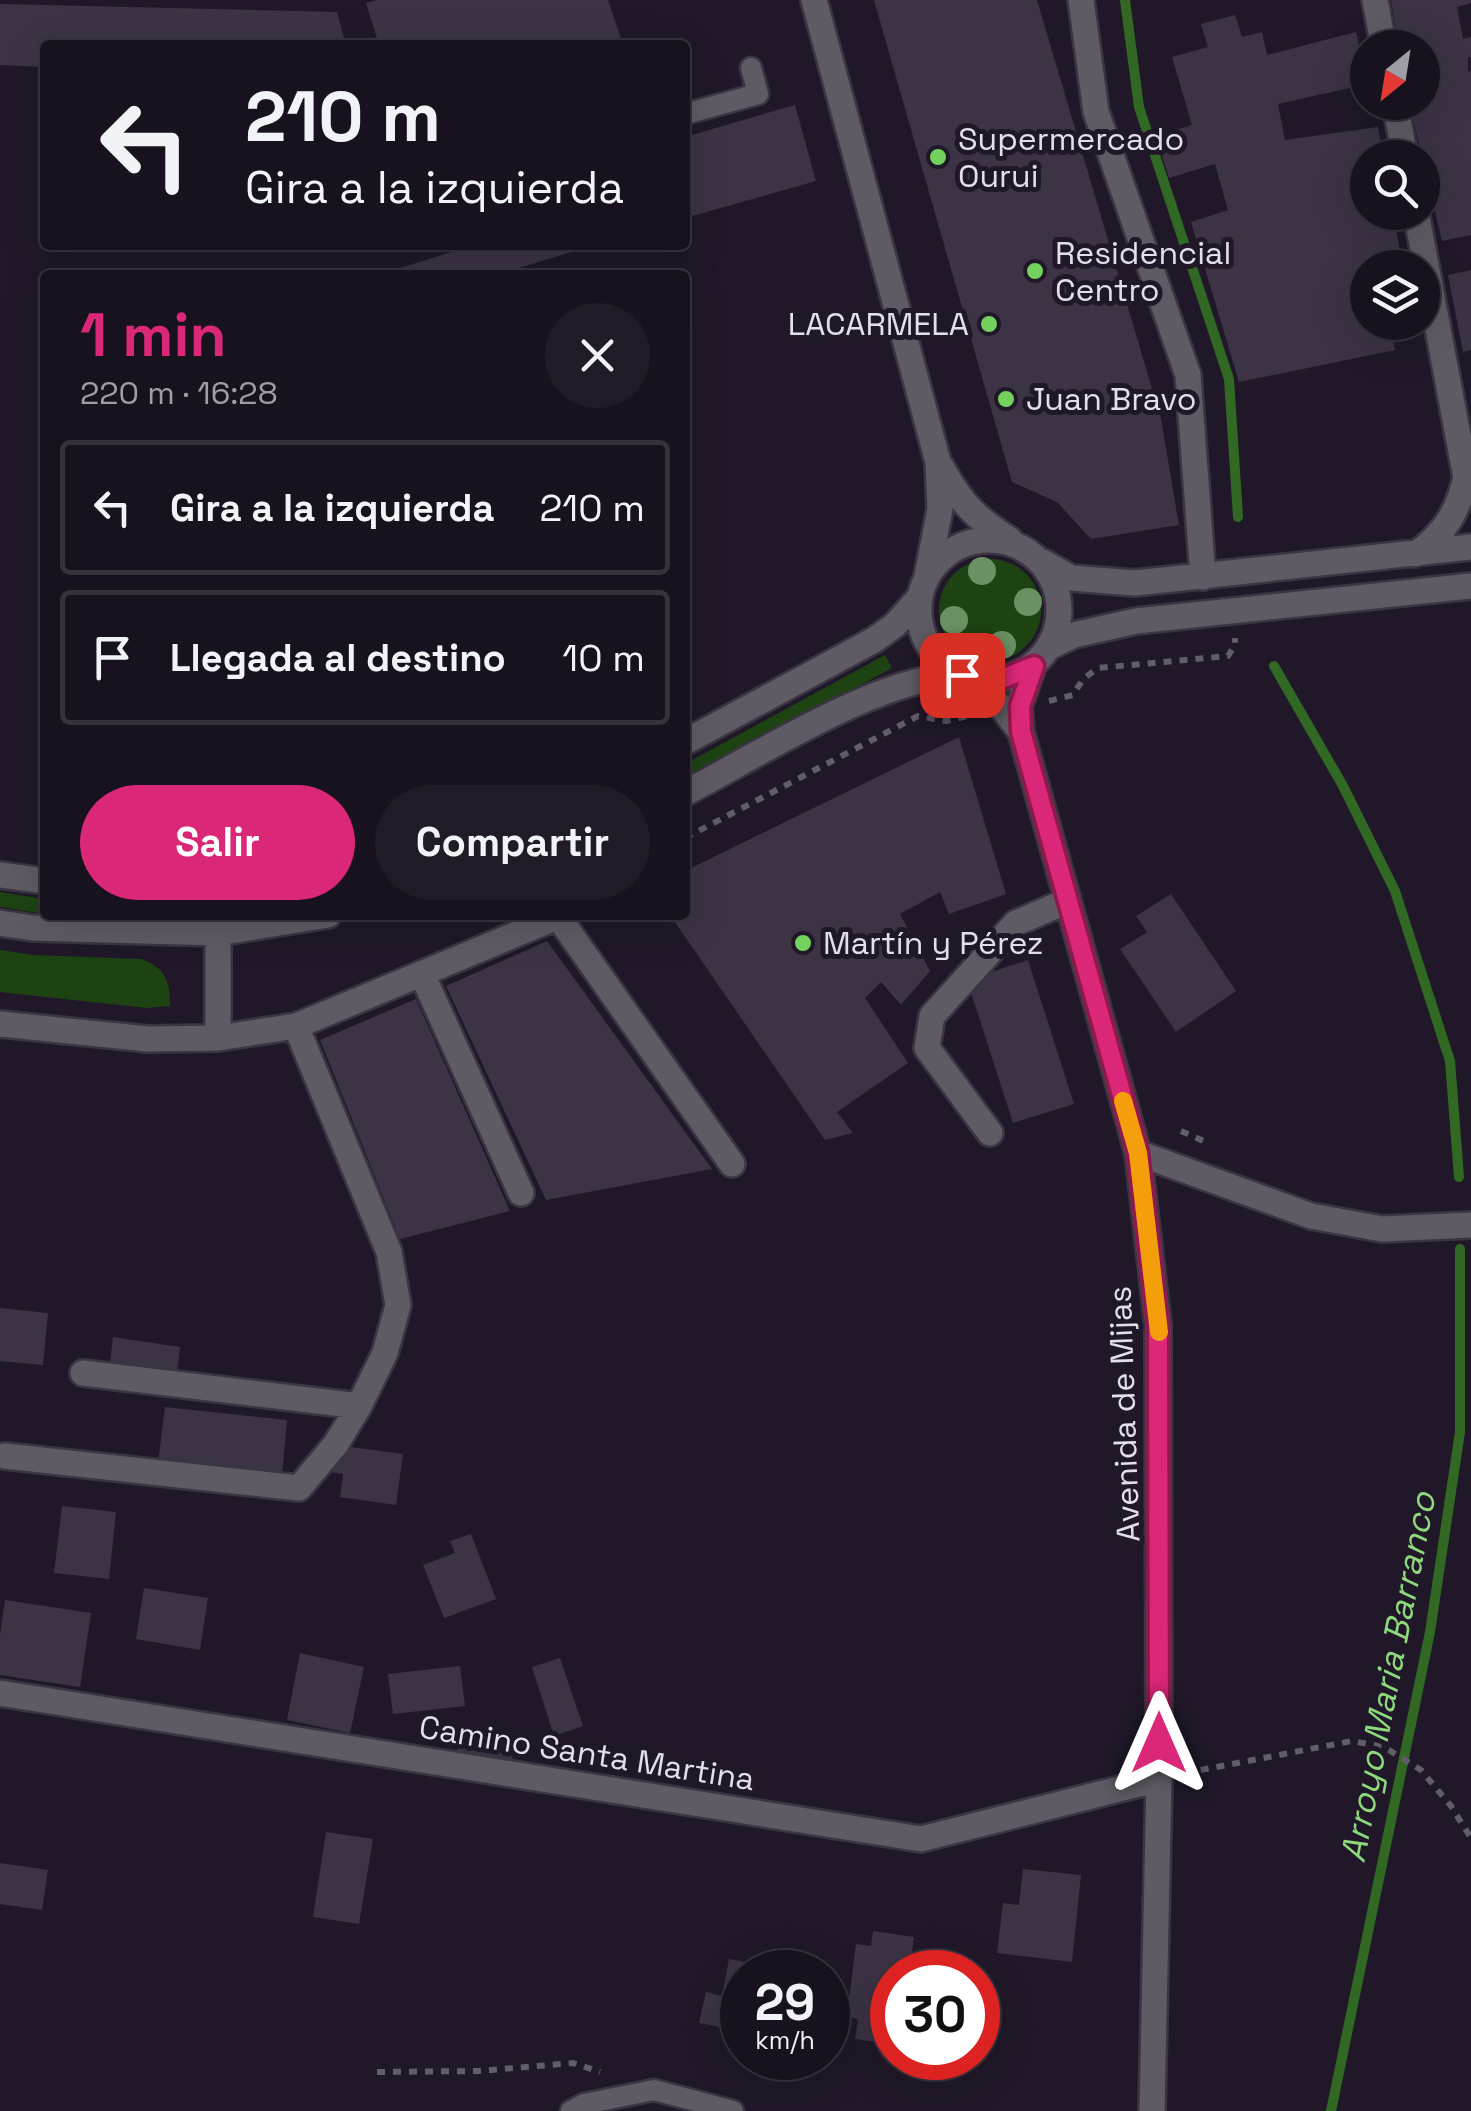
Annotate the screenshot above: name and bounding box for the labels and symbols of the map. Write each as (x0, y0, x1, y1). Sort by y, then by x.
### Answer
north arrow (1350, 30, 1440, 120)
place label: Supermercado Ourui (958, 119, 1184, 196)
marker: Supermercado Ourui (927, 146, 949, 168)
place label: Residencial Centro (1055, 233, 1231, 310)
marker: Residencial Centro (1024, 260, 1046, 282)
place label: LACARMELA (788, 304, 969, 344)
marker: LACARMELA (978, 313, 1000, 335)
place label: Juan Bravo (1026, 379, 1197, 419)
marker: Juan Bravo (995, 388, 1017, 410)
pin (920, 633, 1005, 718)
place label: Martín y Pérez (823, 923, 1044, 963)
marker: Martín y Pérez (792, 932, 814, 954)
street label: Avenida de Mijas (1100, 1285, 1148, 1543)
water label: Arroyo Maria Barranco (1331, 1487, 1446, 1866)
position arrow (1107, 1691, 1211, 1795)
street label: Camino Santa Martina (416, 1707, 758, 1799)
speed limit sign: 30 (870, 1950, 1000, 2080)

